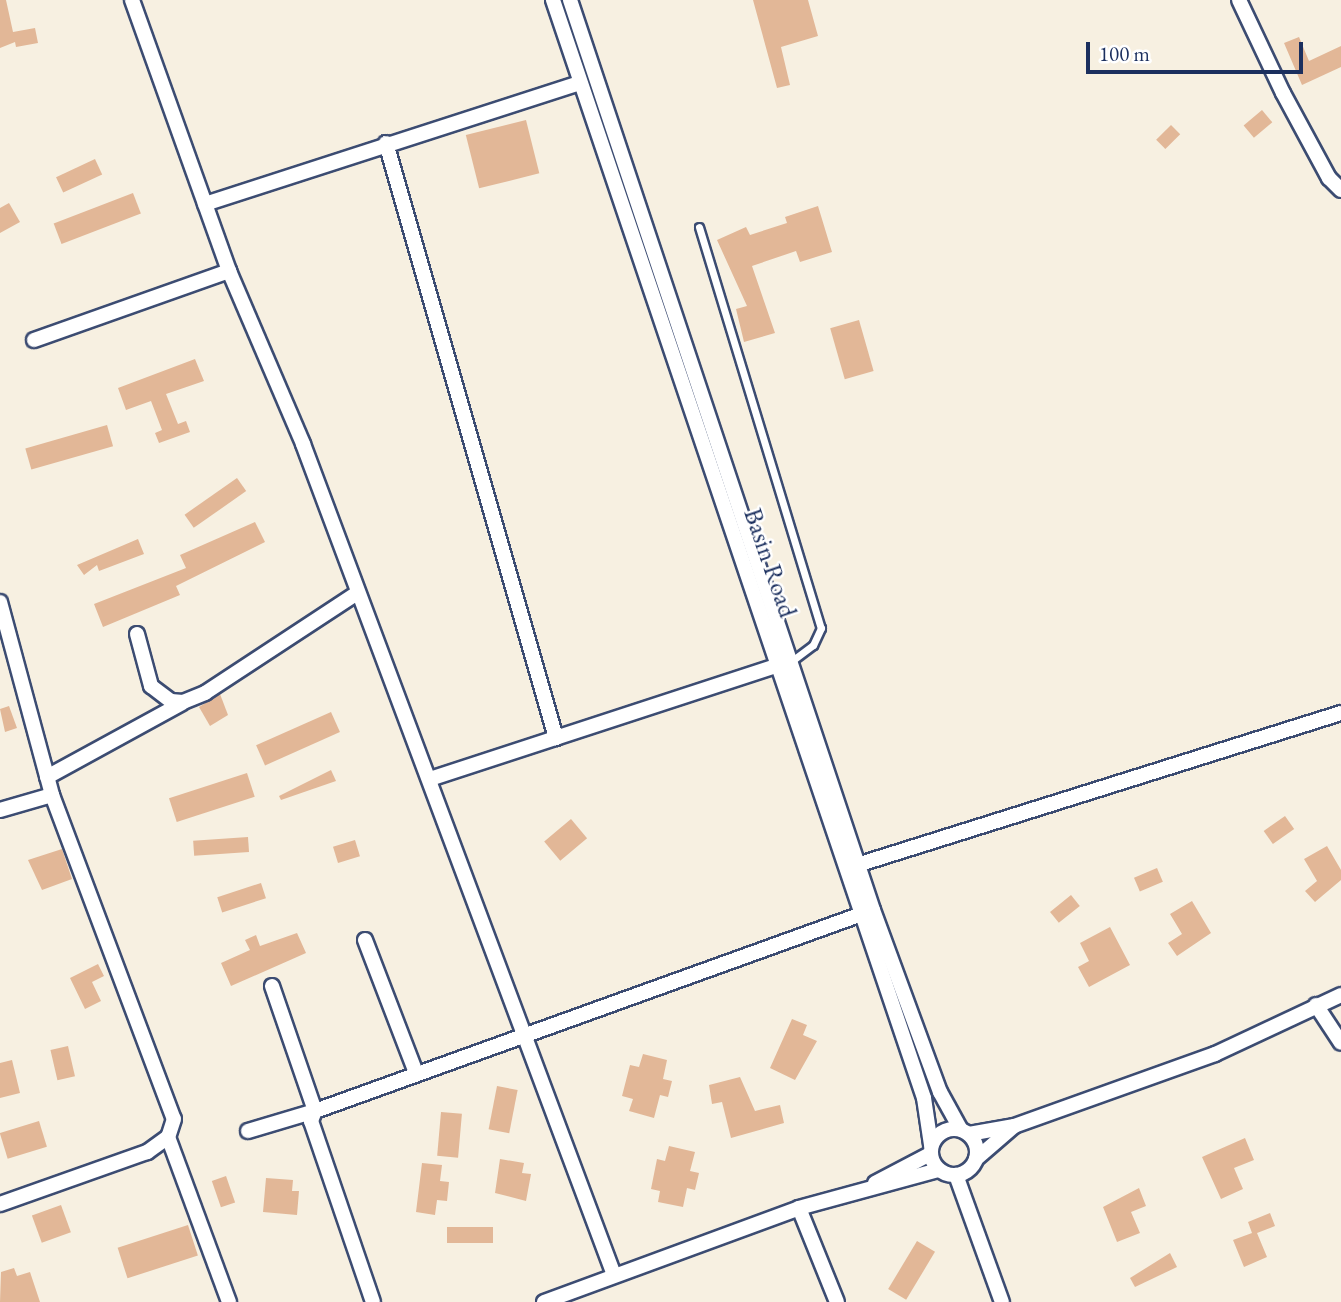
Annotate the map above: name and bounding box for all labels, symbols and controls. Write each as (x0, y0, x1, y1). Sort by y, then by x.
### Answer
scale bar (1089, 28, 1306, 72)
text: 100 m (1099, 40, 1150, 67)
street label: Basin Road (737, 504, 803, 622)

